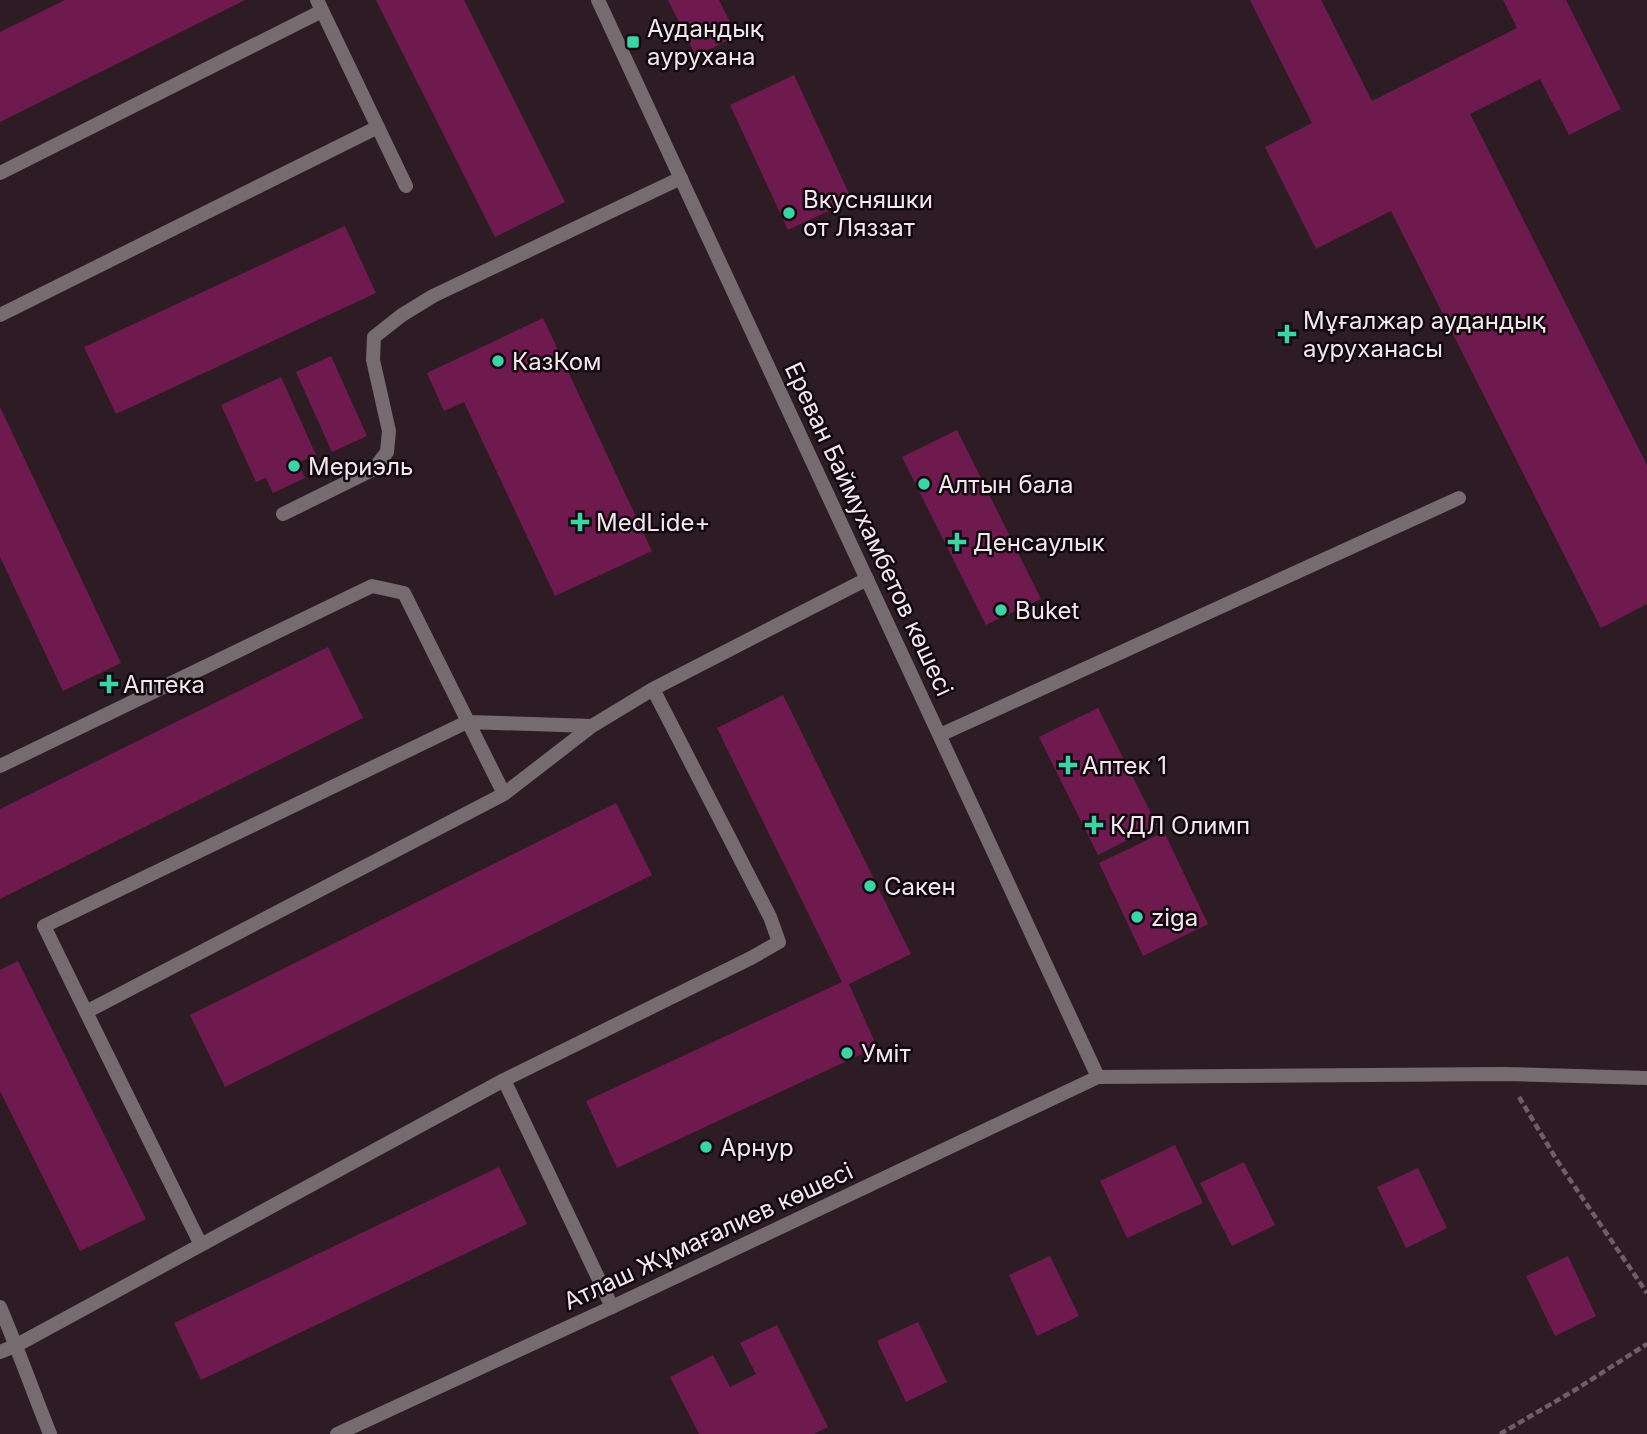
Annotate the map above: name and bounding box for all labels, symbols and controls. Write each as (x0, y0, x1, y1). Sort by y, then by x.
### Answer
place label: Аудандық аурухана (647, 14, 764, 71)
marker: Аудандық аурухана (625, 34, 641, 50)
place label: Вкусняшки от Ляззат (803, 185, 933, 242)
marker: Вкусняшки от Ляззат (781, 205, 797, 221)
place label: Мұғалжар аудандық ауруханасы (1303, 306, 1546, 363)
marker: Мұғалжар аудандық ауруханасы (1277, 324, 1297, 344)
place label: КазКом (512, 347, 602, 376)
marker: КазКом (490, 353, 506, 369)
street label: Ереван Баймухамбетов көшесі (779, 357, 959, 701)
place label: Мериэль (308, 452, 413, 481)
marker: Мериэль (286, 458, 302, 474)
place label: Алтын бала (938, 470, 1074, 499)
marker: Алтын бала (916, 476, 932, 492)
place label: MedLide+ (596, 508, 710, 537)
marker: MedLide+ (570, 512, 590, 532)
place label: Денсаулык (973, 528, 1105, 557)
marker: Денсаулык (947, 532, 967, 552)
place label: Buket (1015, 596, 1080, 625)
marker: Buket (993, 602, 1009, 618)
place label: Аптека (123, 670, 205, 699)
marker: Аптека (101, 676, 117, 692)
place label: Аптек 1 (1082, 751, 1167, 780)
marker: Аптек 1 (1060, 757, 1076, 773)
place label: КДЛ Олимп (1110, 811, 1250, 840)
marker: КДЛ Олимп (1084, 815, 1104, 835)
place label: Сакен (884, 872, 956, 901)
marker: Сакен (862, 878, 878, 894)
place label: ziga (1151, 903, 1198, 932)
marker: ziga (1129, 909, 1145, 925)
place label: Умiт (861, 1039, 911, 1068)
marker: Умiт (839, 1045, 855, 1061)
place label: Арнур (720, 1133, 794, 1162)
marker: Арнур (698, 1139, 714, 1155)
street label: Атлаш Жұмағалиев көшесі (559, 1156, 857, 1316)

